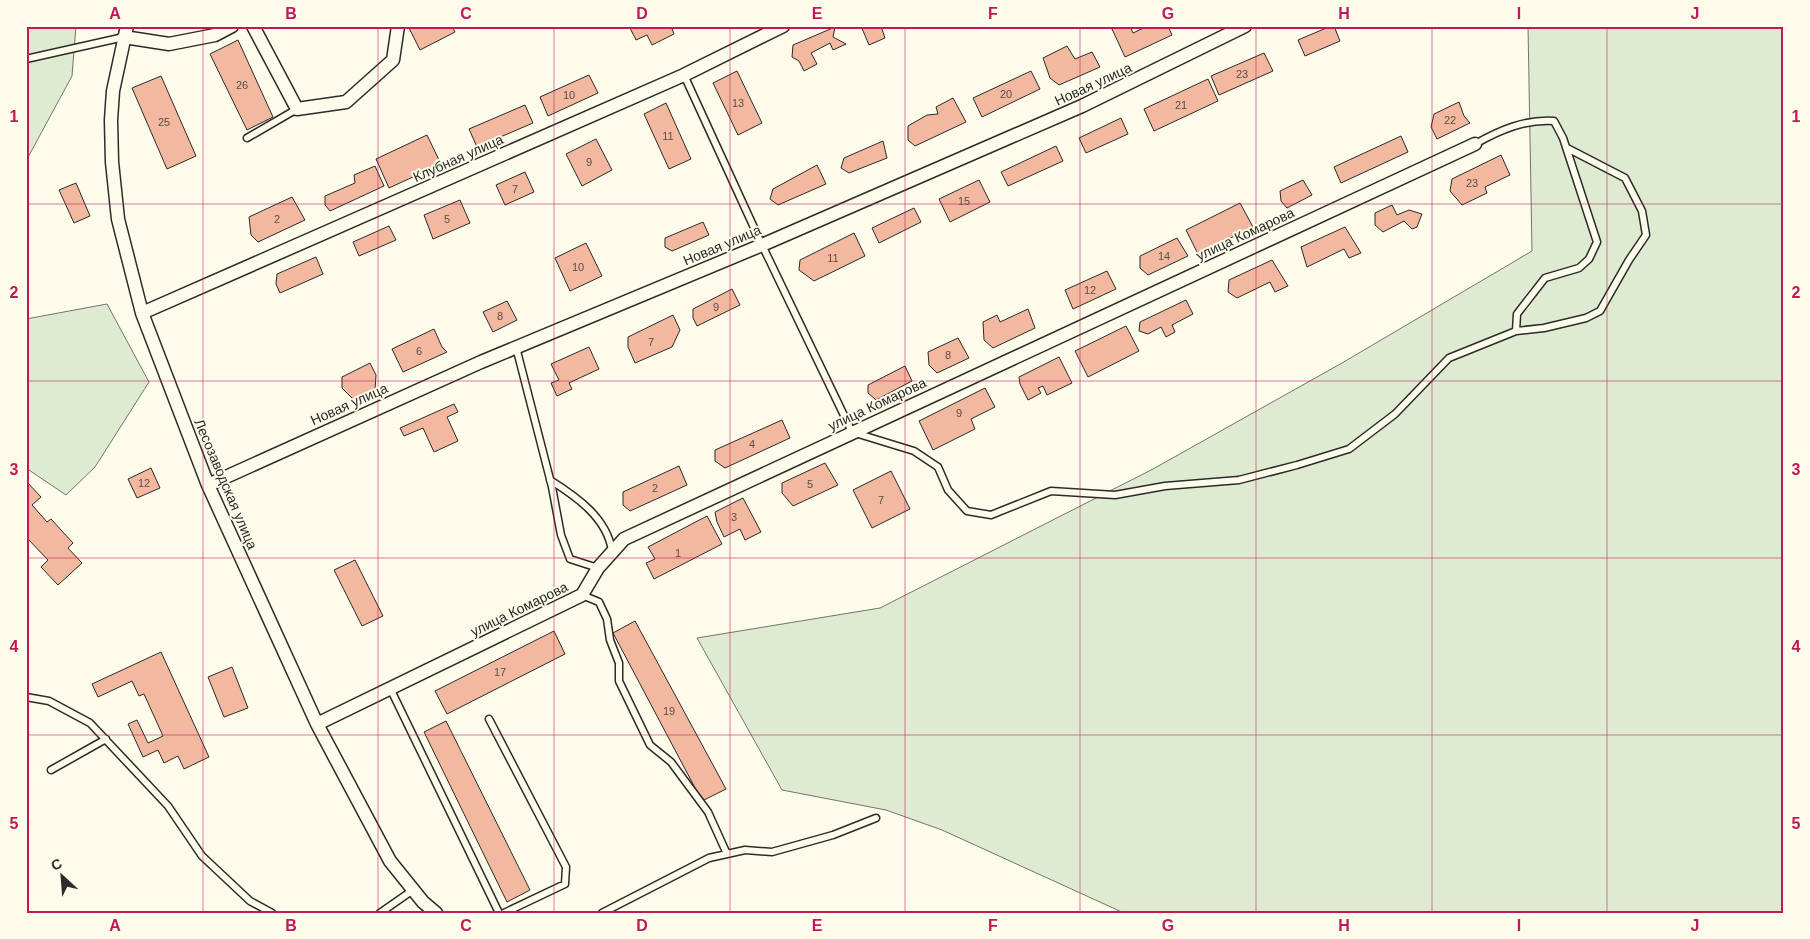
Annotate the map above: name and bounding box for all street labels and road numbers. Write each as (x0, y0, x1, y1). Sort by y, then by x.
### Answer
street label: Новая улица (1052, 59, 1134, 109)
street label: Клубная улица (410, 131, 506, 185)
street label: улица Комарова (1193, 204, 1297, 264)
street label: Новая улица (681, 221, 763, 269)
street label: улица Комарова (825, 374, 929, 434)
street label: Новая улица (308, 380, 390, 428)
street label: Лесозаводская улица (191, 416, 261, 552)
street label: улица Комарова (468, 578, 570, 640)

